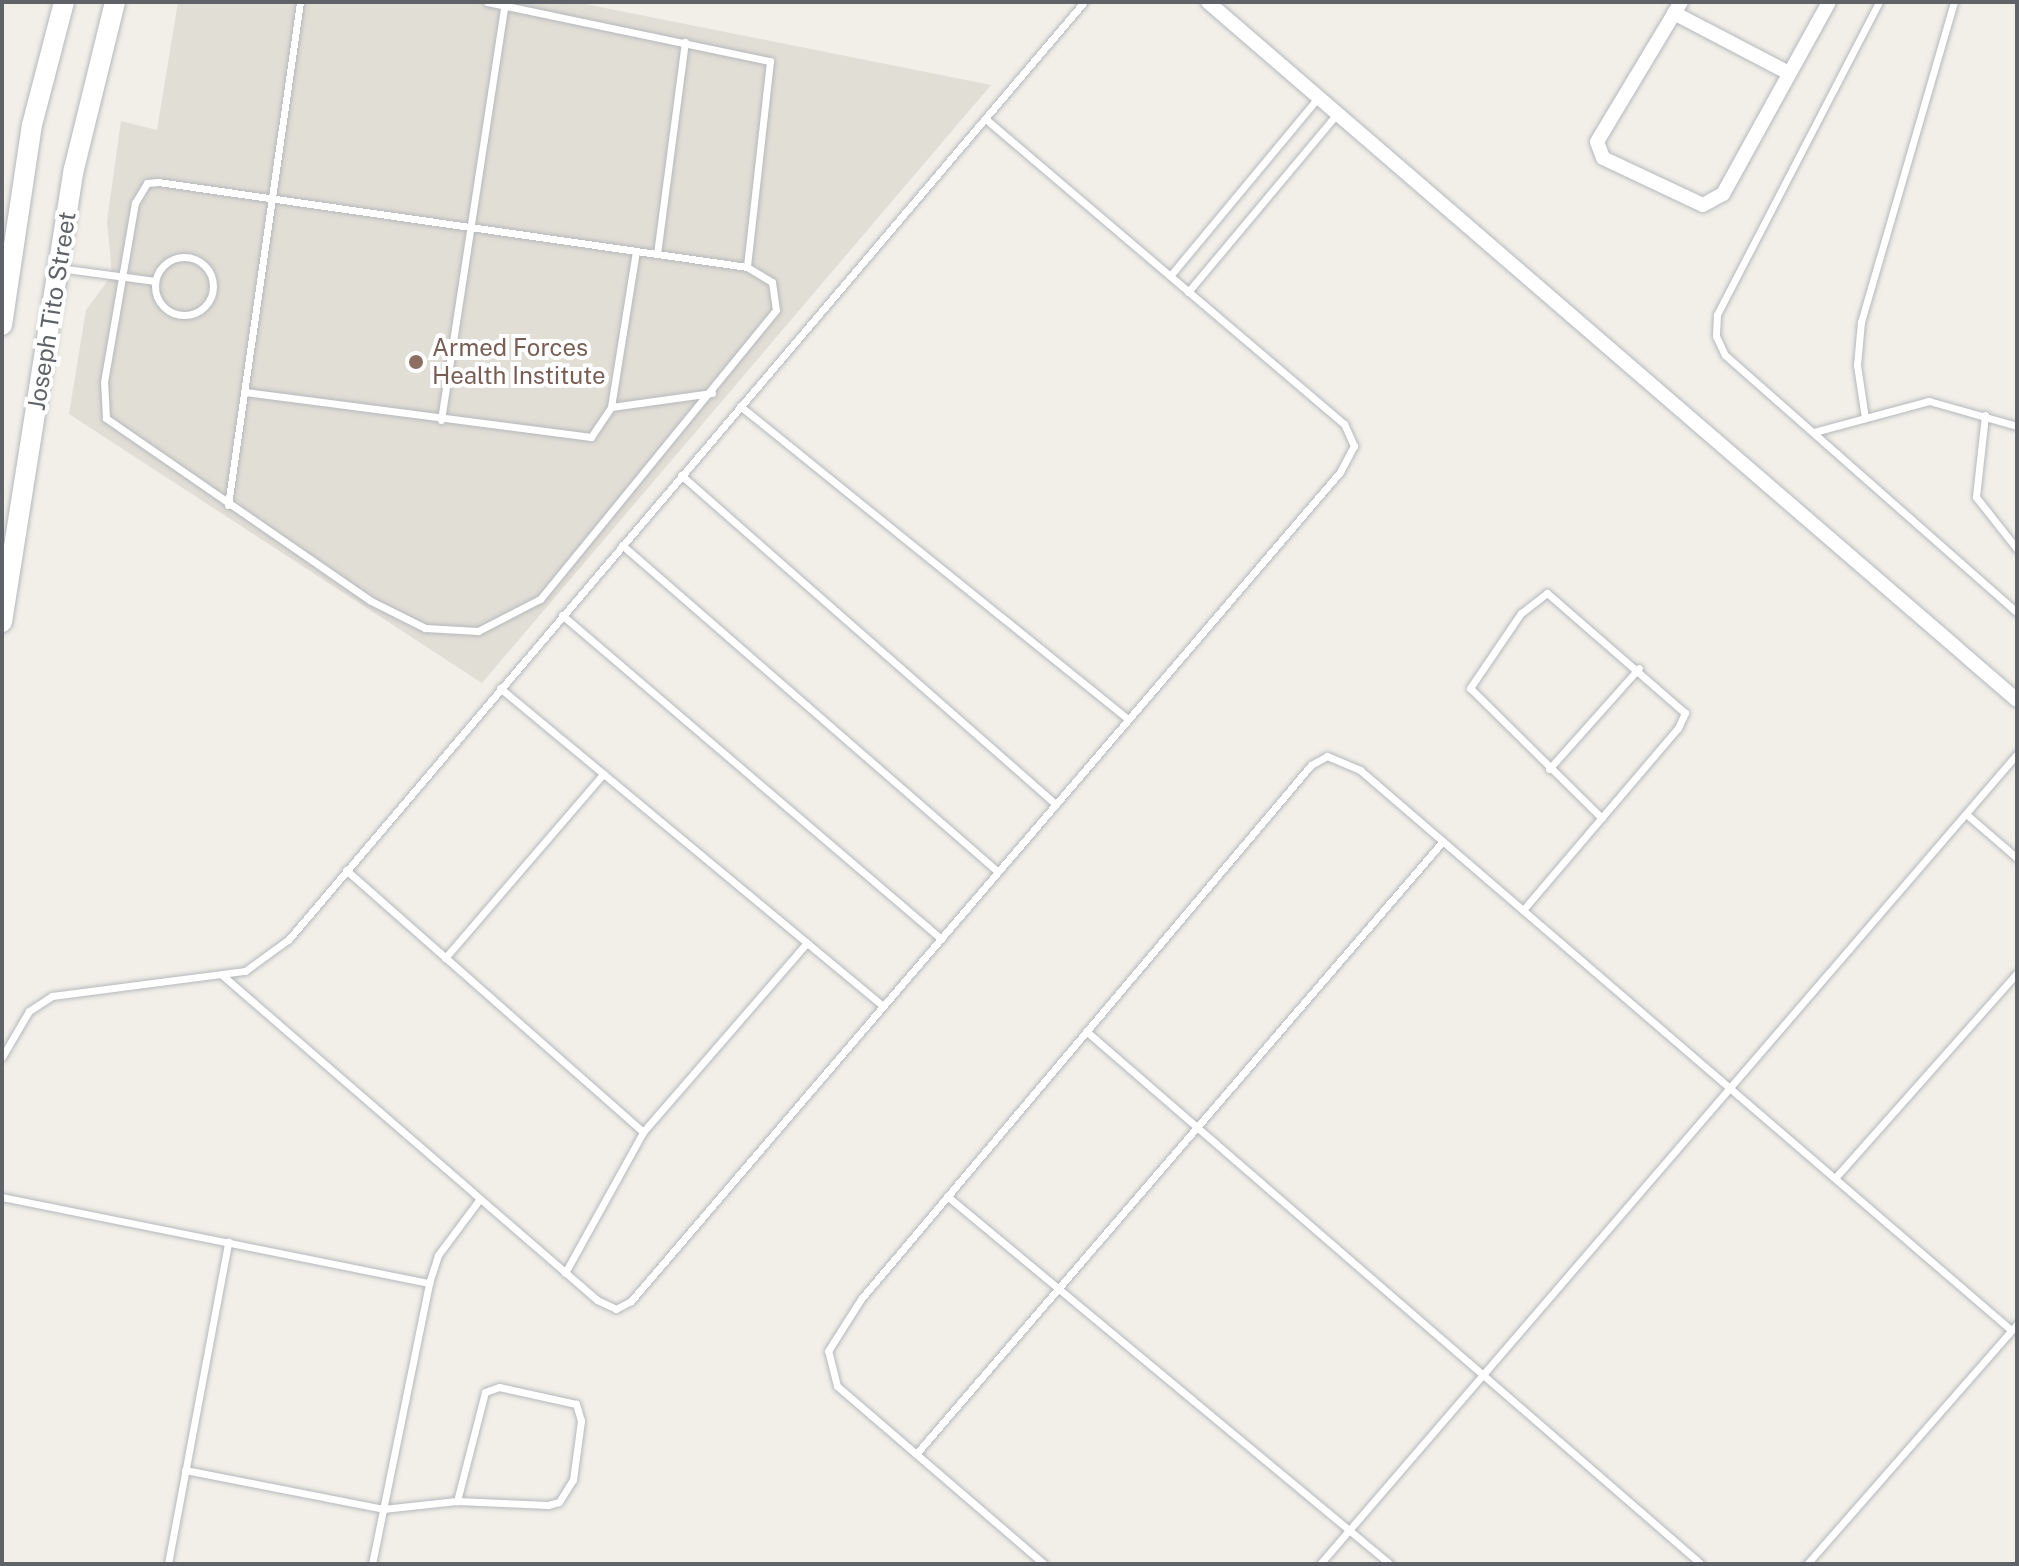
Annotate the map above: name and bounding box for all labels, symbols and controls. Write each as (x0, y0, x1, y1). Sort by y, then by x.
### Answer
street label: Joseph Tito Street (22, 209, 82, 413)
place label: Armed Forces Health Institute (432, 334, 606, 390)
marker: Armed Forces Health Institute (407, 353, 425, 371)

